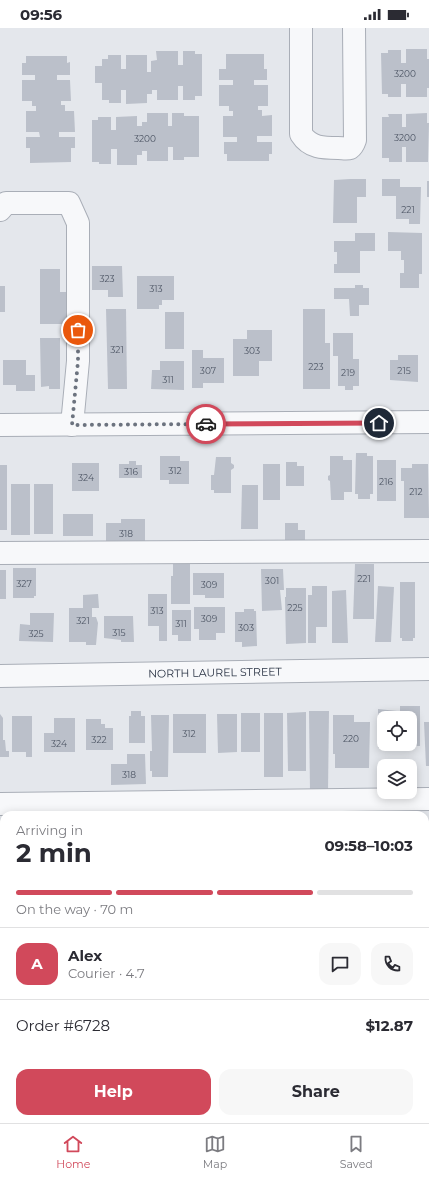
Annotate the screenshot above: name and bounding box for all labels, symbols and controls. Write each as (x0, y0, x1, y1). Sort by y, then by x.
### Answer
text: 09:56 (20, 5, 62, 24)
house number: 3200 (394, 68, 416, 79)
house number: 3200 (394, 132, 416, 143)
house number: 3200 (134, 133, 156, 144)
house number: 221 (401, 204, 415, 215)
house number: 323 (99, 273, 115, 284)
house number: 313 (149, 283, 163, 294)
pin (61, 313, 95, 347)
icon: bag (67, 319, 89, 341)
house number: 321 (110, 344, 124, 355)
house number: 303 (244, 345, 260, 356)
house number: 223 (308, 361, 324, 372)
house number: 307 (200, 365, 216, 376)
house number: 215 (397, 365, 411, 376)
house number: 219 (341, 367, 355, 378)
house number: 311 (162, 374, 174, 385)
courier (186, 404, 226, 444)
pin (362, 406, 396, 440)
icon: home (368, 412, 390, 434)
icon: car (195, 413, 217, 435)
house number: 312 (168, 465, 182, 476)
house number: 316 (124, 466, 138, 477)
house number: 324 (78, 472, 94, 483)
house number: 216 (379, 476, 393, 487)
house number: 212 (409, 486, 423, 497)
house number: 318 (119, 528, 133, 539)
house number: 221 (357, 573, 371, 584)
house number: 301 (265, 575, 279, 586)
house number: 327 (16, 578, 32, 589)
house number: 309 (201, 579, 218, 590)
house number: 225 (287, 602, 303, 613)
house number: 313 (150, 605, 164, 616)
house number: 309 (201, 613, 218, 624)
house number: 321 (76, 615, 90, 626)
house number: 311 (175, 618, 187, 629)
house number: 303 (238, 622, 254, 633)
house number: 315 (112, 627, 126, 638)
house number: 325 (28, 628, 44, 639)
street label: NORTH LAUREL STREET (148, 664, 283, 681)
map controls (377, 711, 417, 799)
button: locate (377, 711, 417, 751)
house number: 312 (182, 728, 196, 739)
house number: 220 (343, 733, 359, 744)
house number: 322 (91, 734, 107, 745)
house number: 324 (51, 738, 67, 749)
button: layers (377, 759, 417, 799)
house number: 318 (122, 769, 136, 780)
text: Arriving in (16, 822, 83, 838)
text: 09:58–10:03 (324, 836, 413, 855)
text: 2 min (16, 837, 92, 869)
text: On the way · 70 m (16, 901, 133, 917)
button: chat (319, 943, 361, 985)
button: phone (371, 943, 413, 985)
text: Alex (68, 946, 102, 965)
text: A (31, 954, 43, 973)
text: Courier · 4.7 (68, 965, 145, 981)
text: Order #6728 (16, 1016, 110, 1035)
text: $12.87 (365, 1016, 413, 1035)
button: Help (16, 1069, 211, 1115)
button: Share (219, 1069, 413, 1115)
tab: Home (56, 1133, 90, 1171)
tab: Map (203, 1133, 227, 1171)
tab: Saved (340, 1133, 373, 1171)

